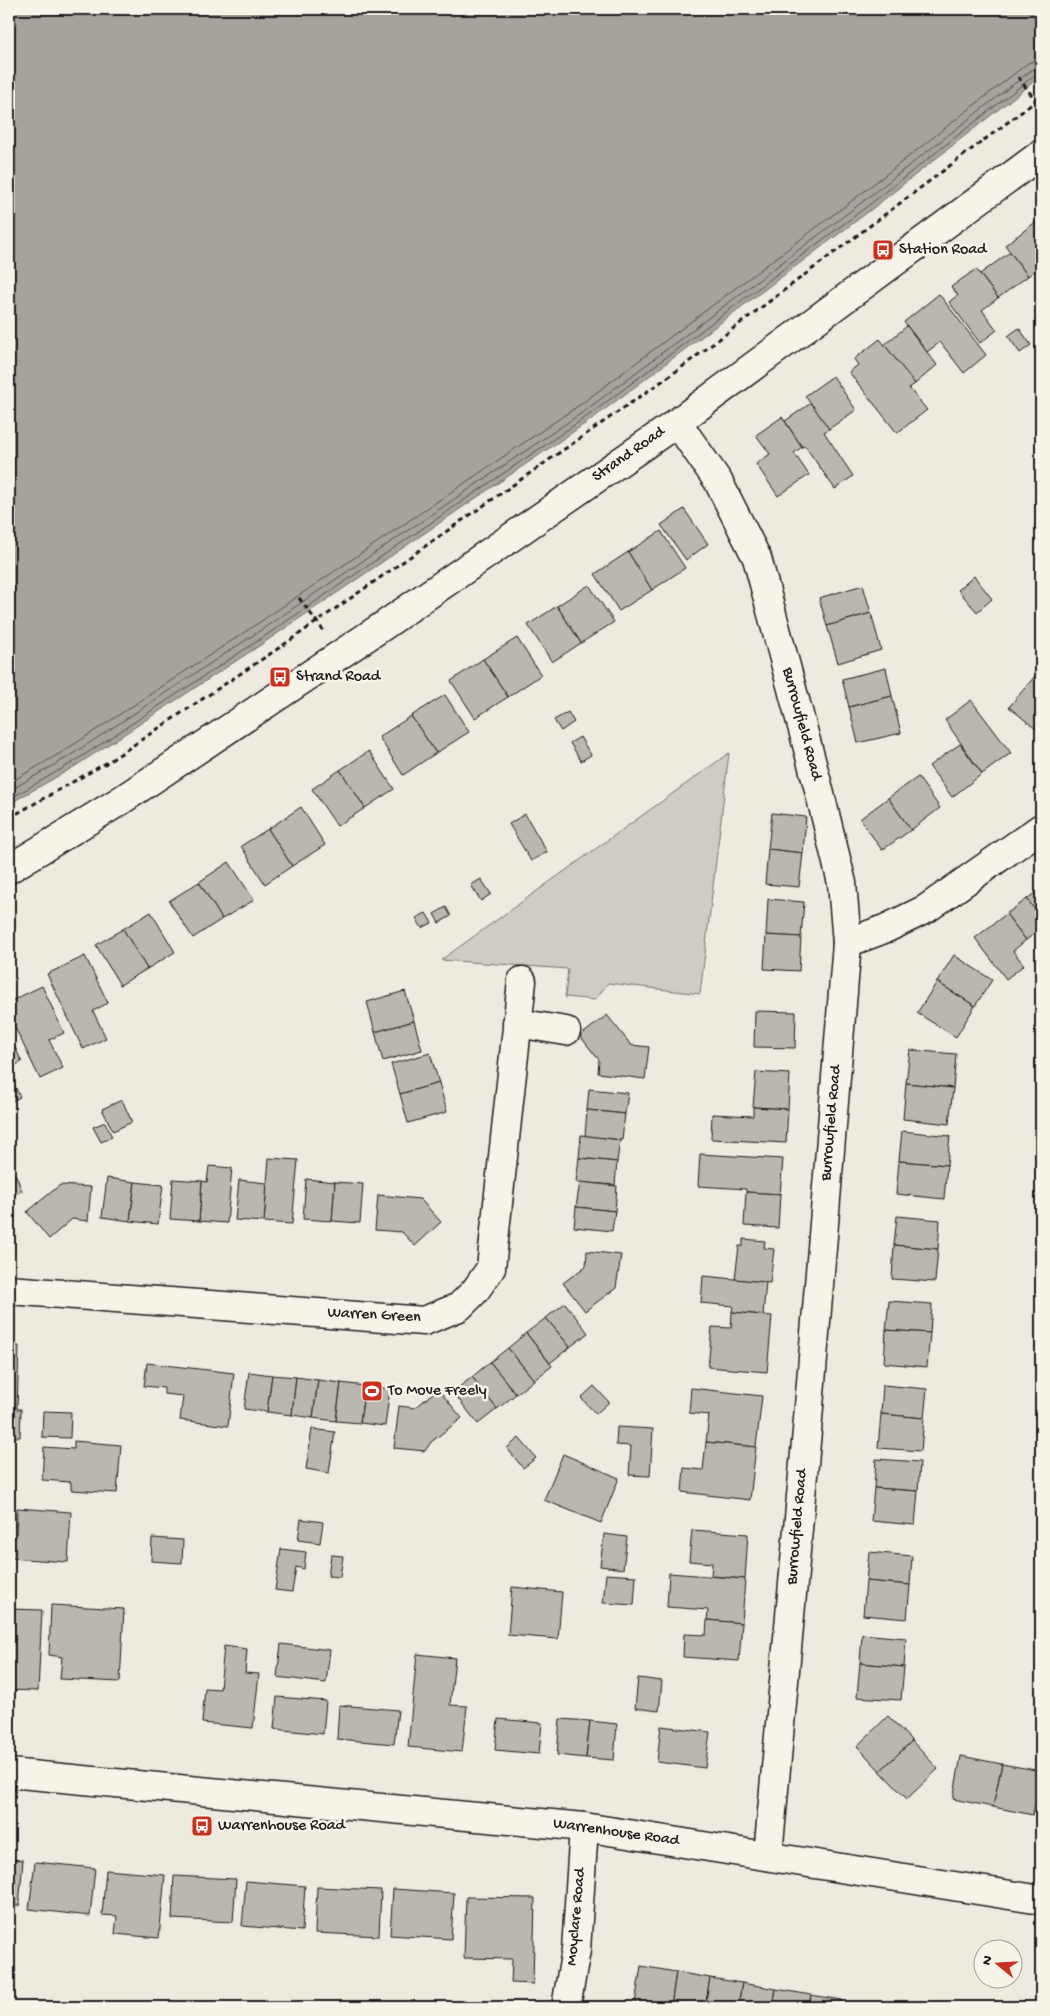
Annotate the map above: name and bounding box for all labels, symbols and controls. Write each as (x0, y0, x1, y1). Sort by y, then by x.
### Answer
bus stop icon: Station Road (871, 238, 895, 262)
place label: Station Road (899, 241, 988, 260)
street label: Strand Road (589, 422, 670, 487)
bus stop icon: Strand Road (268, 665, 292, 689)
street label: Burrowfield Road (777, 665, 826, 784)
place label: Strand Road (296, 668, 382, 687)
street label: Burrowfield Road (817, 1063, 847, 1183)
street label: Warren Green (327, 1304, 421, 1328)
sports icon: To Move Freely (360, 1379, 384, 1403)
place label: To Move Freely (387, 1382, 487, 1401)
street label: Burrowfield Road (783, 1467, 813, 1587)
bus stop icon: Warrenhouse Road (190, 1814, 214, 1838)
street label: Warrenhouse Road (552, 1815, 682, 1851)
place label: Warrenhouse Road (218, 1817, 347, 1836)
street label: Moyclare Road (563, 1866, 591, 1967)
north arrow (972, 1938, 1022, 1988)
text: N (979, 1954, 998, 1968)

